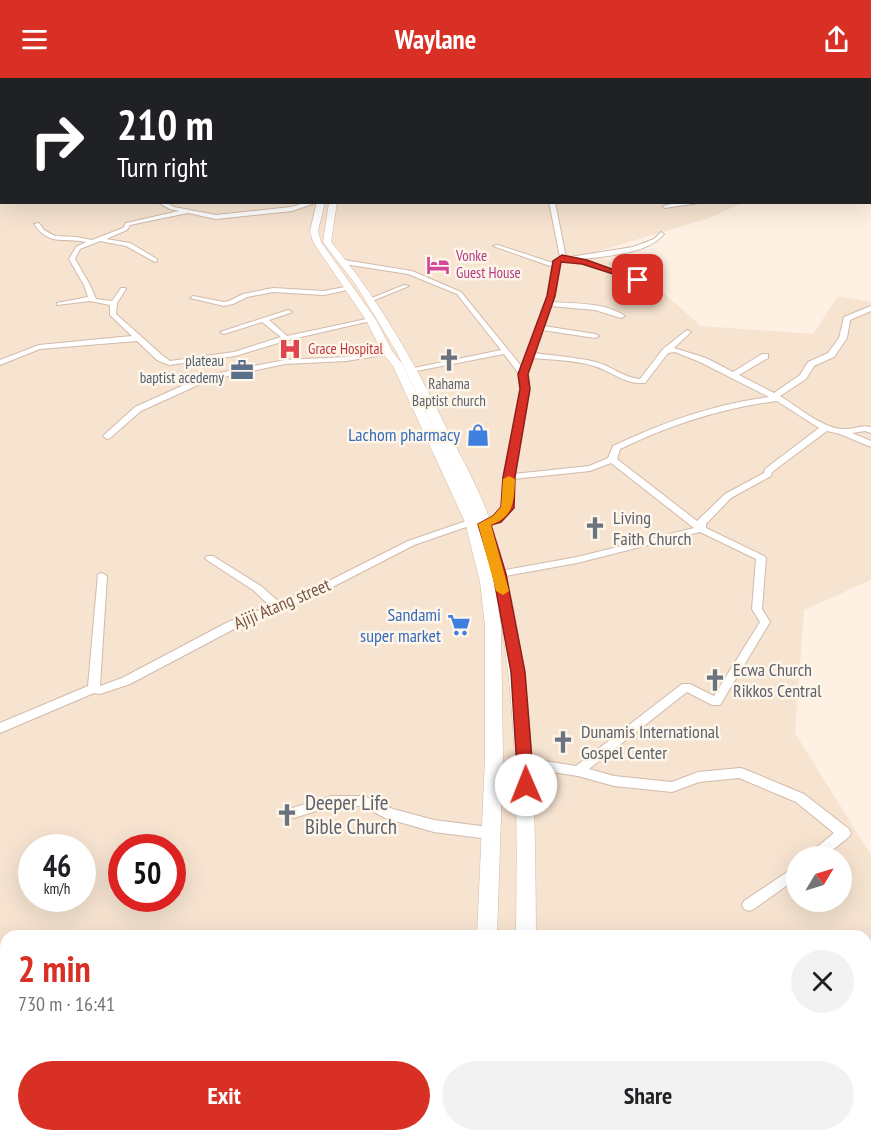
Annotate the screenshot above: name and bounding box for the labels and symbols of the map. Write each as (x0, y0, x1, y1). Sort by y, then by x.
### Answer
place label: Vonke Guest House (455, 246, 521, 282)
hotel icon: Vonke Guest House (425, 252, 451, 278)
pin (612, 254, 663, 305)
hospital icon: Grace Hospital (277, 336, 303, 362)
place label: Grace Hospital (308, 339, 383, 358)
church icon: Rahama Baptist church (436, 347, 462, 373)
place label: plateau baptist acedemy (140, 351, 224, 387)
office icon: plateau baptist acedemy (229, 357, 255, 383)
place label: Rahama Baptist church (412, 374, 486, 410)
shop icon: Lachom pharmacy (465, 422, 491, 448)
place label: Lachom pharmacy (348, 423, 460, 446)
place label: Living Faith Church (613, 506, 691, 550)
church icon: Living Faith Church (582, 515, 608, 541)
street label: Ajiji Atang street (230, 573, 334, 634)
place label: Sandami super market (360, 603, 441, 647)
supermarket icon: Sandami super market (446, 612, 472, 638)
place label: Ecwa Church Rikkos Central (733, 658, 822, 702)
church icon: Ecwa Church Rikkos Central (702, 667, 728, 693)
place label: Dunamis International Gospel Center (581, 720, 720, 764)
church icon: Dunamis International Gospel Center (550, 729, 576, 755)
position arrow (494, 753, 558, 817)
place label: Deeper Life Bible Church (305, 789, 397, 840)
church icon: Deeper Life Bible Church (274, 802, 300, 828)
speed limit sign: 50 (108, 834, 186, 912)
north arrow (786, 846, 852, 912)

